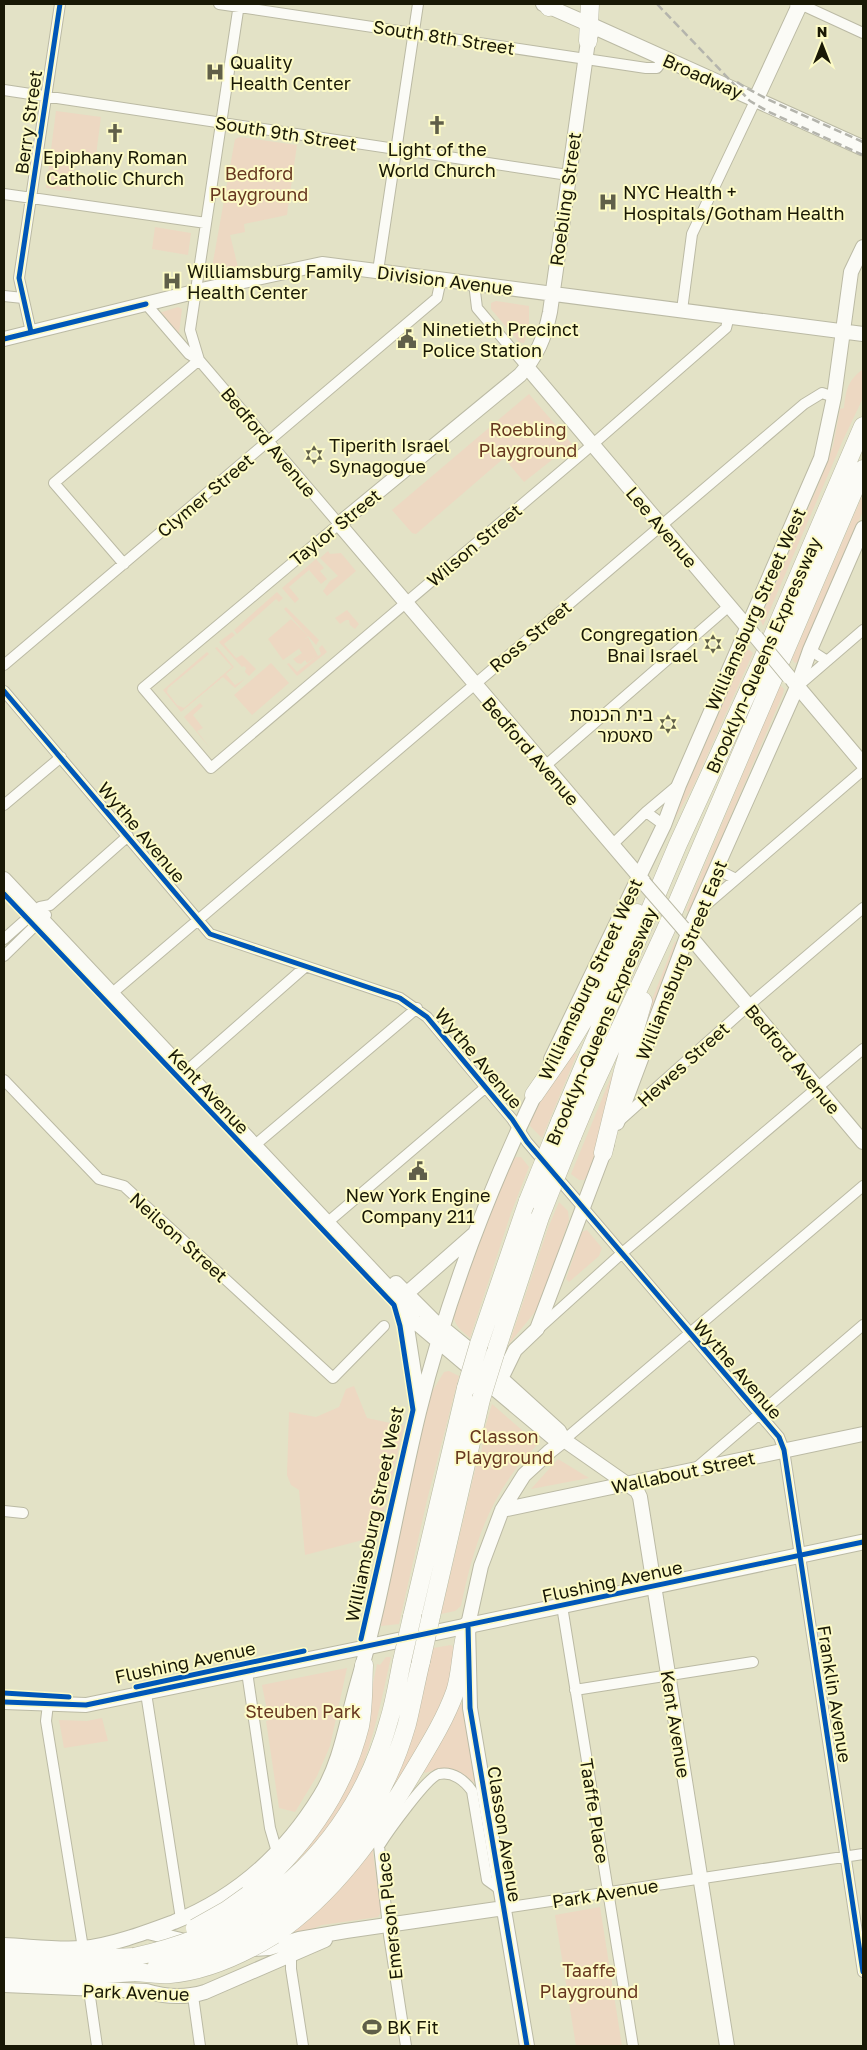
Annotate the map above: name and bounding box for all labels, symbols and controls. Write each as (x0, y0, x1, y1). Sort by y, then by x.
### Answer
street label: South 8th Street (372, 15, 516, 59)
north arrow (797, 20, 847, 70)
text: N (817, 23, 827, 40)
street label: Broadway (660, 49, 746, 103)
place label: Quality Health Center (230, 51, 351, 94)
hospital icon: Quality Health Center (204, 61, 226, 83)
street label: Berry Street (10, 69, 46, 175)
street label: South 9th Street (214, 111, 358, 155)
church icon: Light of the World Church (426, 114, 448, 136)
church icon: Epiphany Roman Catholic Church (104, 122, 126, 144)
street label: Roebling Street (545, 131, 585, 267)
place label: Light of the World Church (378, 138, 496, 181)
place label: Epiphany Roman Catholic Church (43, 146, 187, 189)
park label: Bedford Playground (210, 162, 308, 205)
place label: NYC Health + Hospitals/Gotham Health (623, 181, 845, 224)
hospital icon: NYC Health + Hospitals/Gotham Health (597, 191, 619, 213)
place label: Williamsburg Family Health Center (187, 260, 362, 303)
street label: Division Avenue (376, 261, 514, 299)
hospital icon: Williamsburg Family Health Center (161, 270, 183, 292)
place label: Ninetieth Precinct Police Station (422, 318, 579, 361)
public building icon: Ninetieth Precinct Police Station (396, 328, 418, 350)
street label: Bedford Avenue (217, 383, 321, 501)
park label: Roebling Playground (479, 418, 577, 461)
place label: Tiperith Israel Synagogue (329, 434, 450, 477)
synagogue icon: Tiperith Israel Synagogue (303, 444, 325, 466)
street label: Clymer Street (152, 448, 258, 542)
street label: Lee Avenue (622, 482, 702, 572)
street label: Taylor Street (285, 484, 385, 570)
street label: Wilson Street (422, 499, 526, 591)
street label: Williamsburg Street West (700, 504, 810, 714)
street label: Brooklyn-Queens Expressway (701, 533, 825, 777)
street label: Ross Street (485, 596, 575, 676)
place label: Congregation Bnai Israel (581, 623, 698, 666)
synagogue icon: Congregation Bnai Israel (702, 633, 724, 655)
street label: Bedford Avenue (478, 692, 584, 810)
place label: בית הכנסת סאטמר (570, 703, 653, 746)
synagogue icon: בית הכנסת סאטמר (657, 713, 679, 735)
street label: Wythe Avenue (94, 777, 190, 887)
street label: Williamsburg Street East (631, 857, 731, 1063)
street label: Williamsburg Street West (534, 875, 646, 1083)
street label: Brooklyn-Queens Expressway (541, 904, 661, 1148)
street label: Bedford Avenue (741, 1000, 845, 1118)
street label: Wythe Avenue (431, 1003, 527, 1113)
street label: Hewes Street (632, 1017, 734, 1111)
street label: Kent Avenue (164, 1044, 254, 1138)
public building icon: New York Engine Company 211 (407, 1160, 429, 1182)
place label: New York Engine Company 211 (345, 1184, 491, 1227)
street label: Neilson Street (126, 1187, 232, 1287)
street label: Wythe Avenue (689, 1315, 787, 1423)
street label: Williamsburg Street West (340, 1404, 408, 1624)
park label: Classon Playground (455, 1425, 553, 1468)
street label: Wallabout Street (609, 1446, 757, 1498)
street label: Flushing Avenue (540, 1555, 684, 1607)
street label: Franklin Avenue (813, 1624, 857, 1764)
street label: Flushing Avenue (113, 1636, 257, 1688)
street label: Kent Avenue (657, 1669, 695, 1779)
park label: Steuben Park (245, 1700, 361, 1722)
street label: Taaffe Place (576, 1757, 614, 1865)
street label: Classon Avenue (483, 1765, 527, 1903)
street label: Emerson Place (371, 1851, 407, 1981)
street label: Park Avenue (550, 1874, 660, 1912)
park label: Taaffe Playground (540, 1959, 638, 2002)
street label: Park Avenue (82, 1979, 190, 2005)
sports icon: BK Fit (361, 2016, 383, 2038)
place label: BK Fit (387, 2016, 439, 2038)

